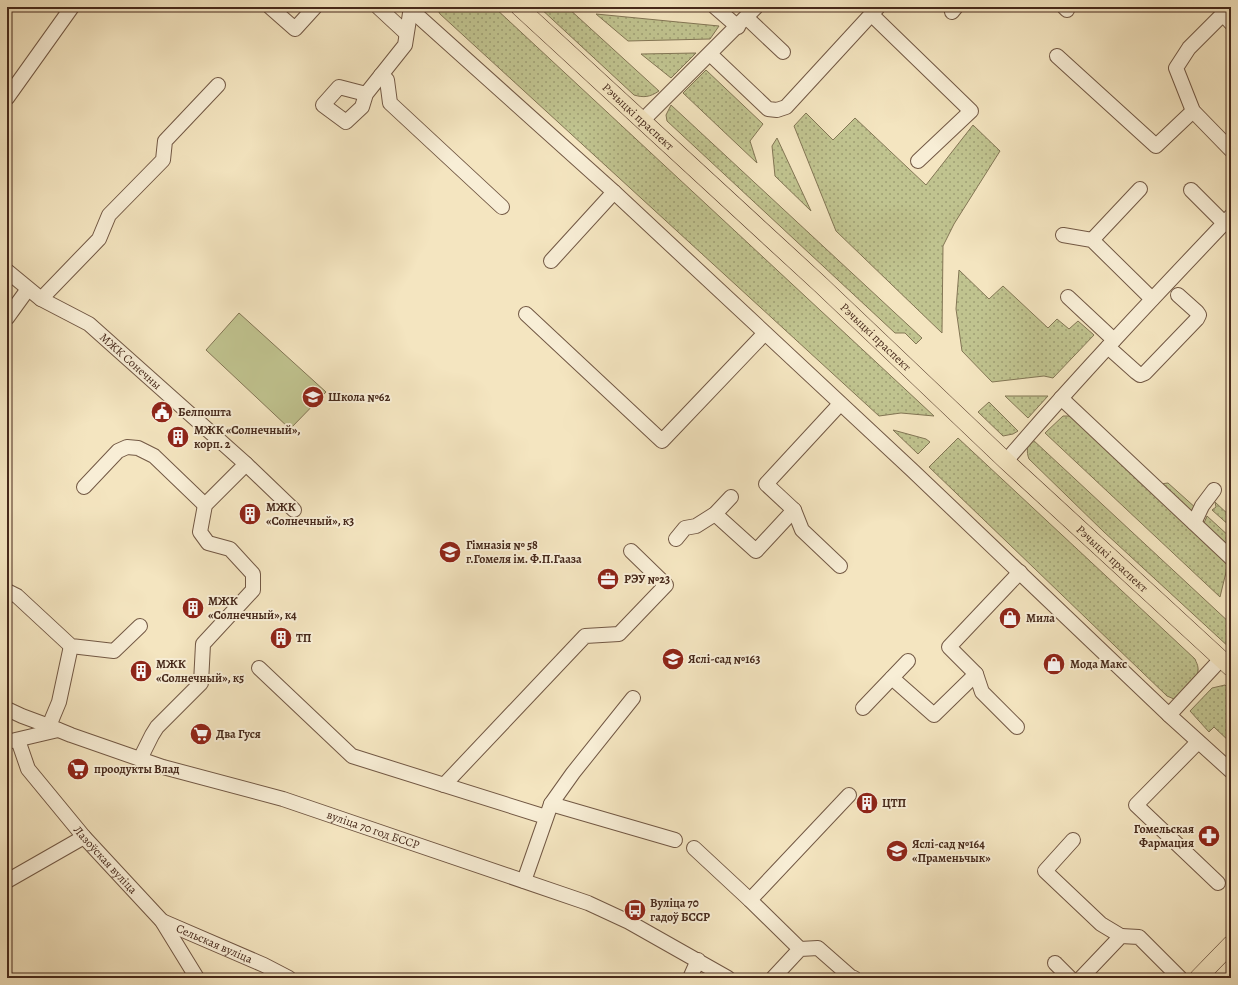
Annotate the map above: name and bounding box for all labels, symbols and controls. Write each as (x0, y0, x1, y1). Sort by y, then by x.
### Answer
street label: Рэчыцкі праспект (599, 80, 678, 154)
street label: Рэчыцкі праспект (837, 299, 915, 375)
street label: МЖК Сонечны (96, 329, 165, 393)
school or university icon: Школа №62 (300, 384, 326, 410)
place label: Школа №62 (328, 389, 390, 405)
public building icon: Белпошта (149, 399, 175, 425)
place label: Белпошта (178, 404, 232, 420)
place label: МЖК «Солнечный», корп. 2 (194, 422, 301, 452)
building icon: МЖК «Солнечный», корп. 2 (165, 424, 191, 450)
place label: МЖК «Солнечный», к3 (266, 499, 354, 529)
building icon: МЖК «Солнечный», к3 (237, 501, 263, 527)
street label: Рэчыцкі праспект (1073, 521, 1152, 596)
place label: Гімназія № 58 г.Гомеля ім. Ф.П.Гааза (466, 537, 582, 567)
school or university icon: Гімназія № 58 г.Гомеля ім. Ф.П.Гааза (437, 539, 463, 565)
office icon: РЭУ №23 (595, 566, 621, 592)
place label: РЭУ №23 (624, 571, 670, 587)
place label: МЖК «Солнечный», к4 (208, 593, 297, 623)
building icon: МЖК «Солнечный», к4 (180, 595, 206, 621)
shop icon: Мила (997, 605, 1023, 631)
place label: Мила (1026, 610, 1055, 626)
building icon: ТП (268, 625, 294, 651)
place label: ТП (296, 630, 312, 646)
school or university icon: Яслі-сад №163 (660, 646, 686, 672)
place label: Яслі-сад №163 (688, 651, 760, 667)
shop icon: Мода Макс (1041, 651, 1067, 677)
place label: МЖК «Солнечный», к5 (156, 656, 244, 686)
place label: Мода Макс (1070, 656, 1127, 672)
building icon: МЖК «Солнечный», к5 (128, 658, 154, 684)
supermarket icon: Два Гуся (188, 721, 214, 747)
place label: Два Гуся (216, 726, 261, 742)
supermarket icon: проодукты Влад (65, 756, 91, 782)
place label: проодукты Влад (94, 761, 180, 777)
building icon: ЦТП (854, 790, 880, 816)
place label: ЦТП (882, 795, 907, 811)
street label: вуліца 70 год БССР (325, 807, 422, 853)
place label: Гомельская Фармация (1134, 821, 1194, 851)
street label: Лазоўская вуліца (70, 822, 141, 898)
pharmacy icon: Гомельская Фармация (1196, 823, 1222, 849)
place label: Яслі-сад №164 «Праменьчык» (912, 836, 991, 866)
school or university icon: Яслі-сад №164 «Праменьчык» (884, 838, 910, 864)
place label: Вуліца 70 гадоў БССР (650, 895, 710, 925)
bus stop icon: Вуліца 70 гадоў БССР (622, 897, 648, 923)
street label: Сельская вуліца (174, 920, 255, 967)

